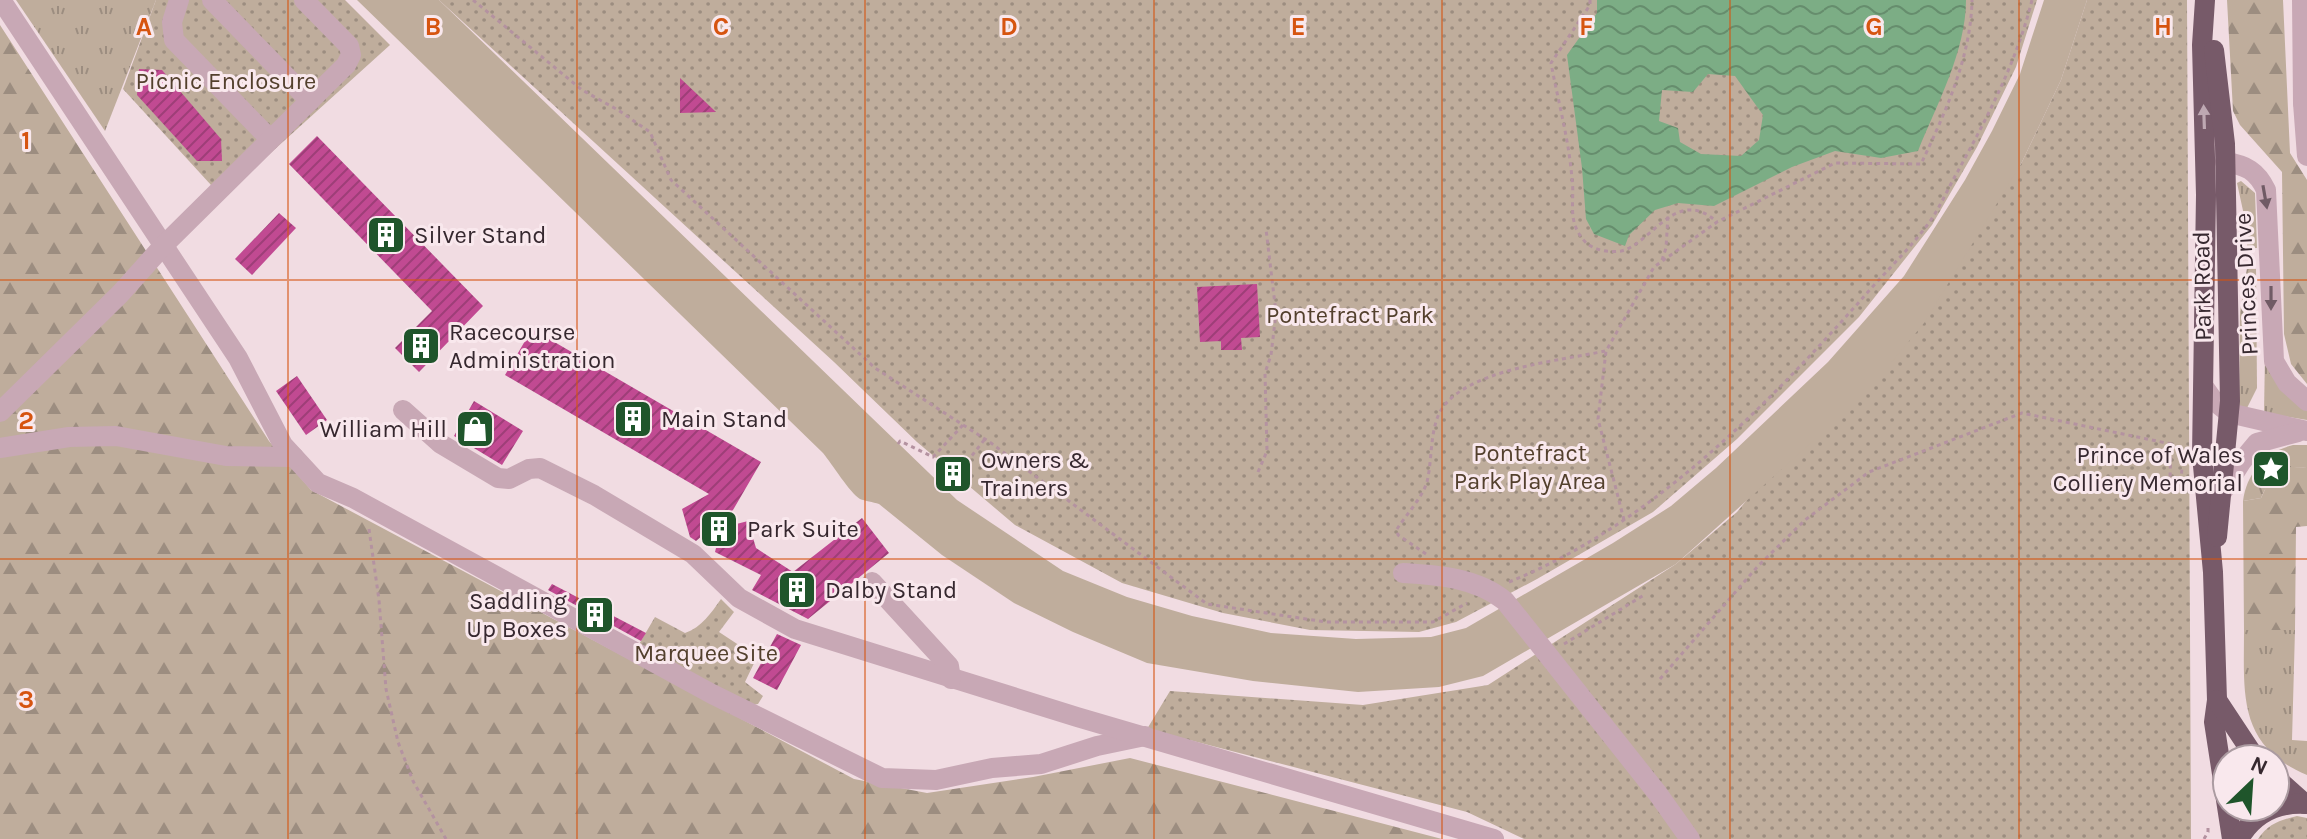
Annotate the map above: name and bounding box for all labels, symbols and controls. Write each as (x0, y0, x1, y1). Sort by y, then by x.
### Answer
text: A (136, 11, 152, 42)
text: B (425, 11, 441, 42)
text: C (713, 11, 729, 42)
text: D (1000, 11, 1018, 42)
text: E (1290, 11, 1306, 42)
text: F (1579, 11, 1593, 42)
text: G (1865, 11, 1883, 42)
text: H (2154, 11, 2172, 42)
park label: Picnic Enclosure (136, 67, 316, 95)
one-way arrow (2198, 104, 2210, 129)
text: 1 (21, 125, 31, 156)
one-way arrow (2260, 184, 2272, 209)
street label: Princes Drive (2228, 212, 2264, 356)
building icon: Silver Stand (365, 214, 407, 256)
place label: Silver Stand (414, 221, 547, 249)
street label: Park Road (2187, 231, 2217, 341)
one-way arrow (2265, 286, 2277, 311)
park label: Pontefract Park (1266, 301, 1434, 329)
place label: Racecourse Administration (449, 318, 616, 374)
building icon: Racecourse Administration (400, 325, 442, 367)
building icon: Main Stand (612, 398, 654, 440)
text: 2 (18, 405, 34, 436)
place label: Main Stand (661, 405, 787, 433)
shop icon: William Hill (454, 408, 496, 450)
place label: William Hill (320, 415, 447, 443)
park label: Pontefract Park Play Area (1454, 439, 1606, 495)
place label: Prince of Wales Colliery Memorial (2053, 441, 2243, 497)
place label: Owners & Trainers (981, 446, 1090, 502)
place icon: Prince of Wales Colliery Memorial (2250, 448, 2292, 490)
building icon: Owners & Trainers (932, 453, 974, 495)
building icon: Park Suite (698, 508, 740, 550)
place label: Park Suite (747, 515, 859, 543)
building icon: Dalby Stand (776, 569, 818, 611)
place label: Dalby Stand (825, 576, 957, 604)
place label: Saddling Up Boxes (466, 587, 567, 643)
building icon: Saddling Up Boxes (574, 594, 616, 636)
park label: Marquee Site (634, 639, 778, 667)
text: 3 (18, 684, 34, 715)
north arrow (2211, 743, 2291, 823)
text: N (2246, 751, 2272, 781)

